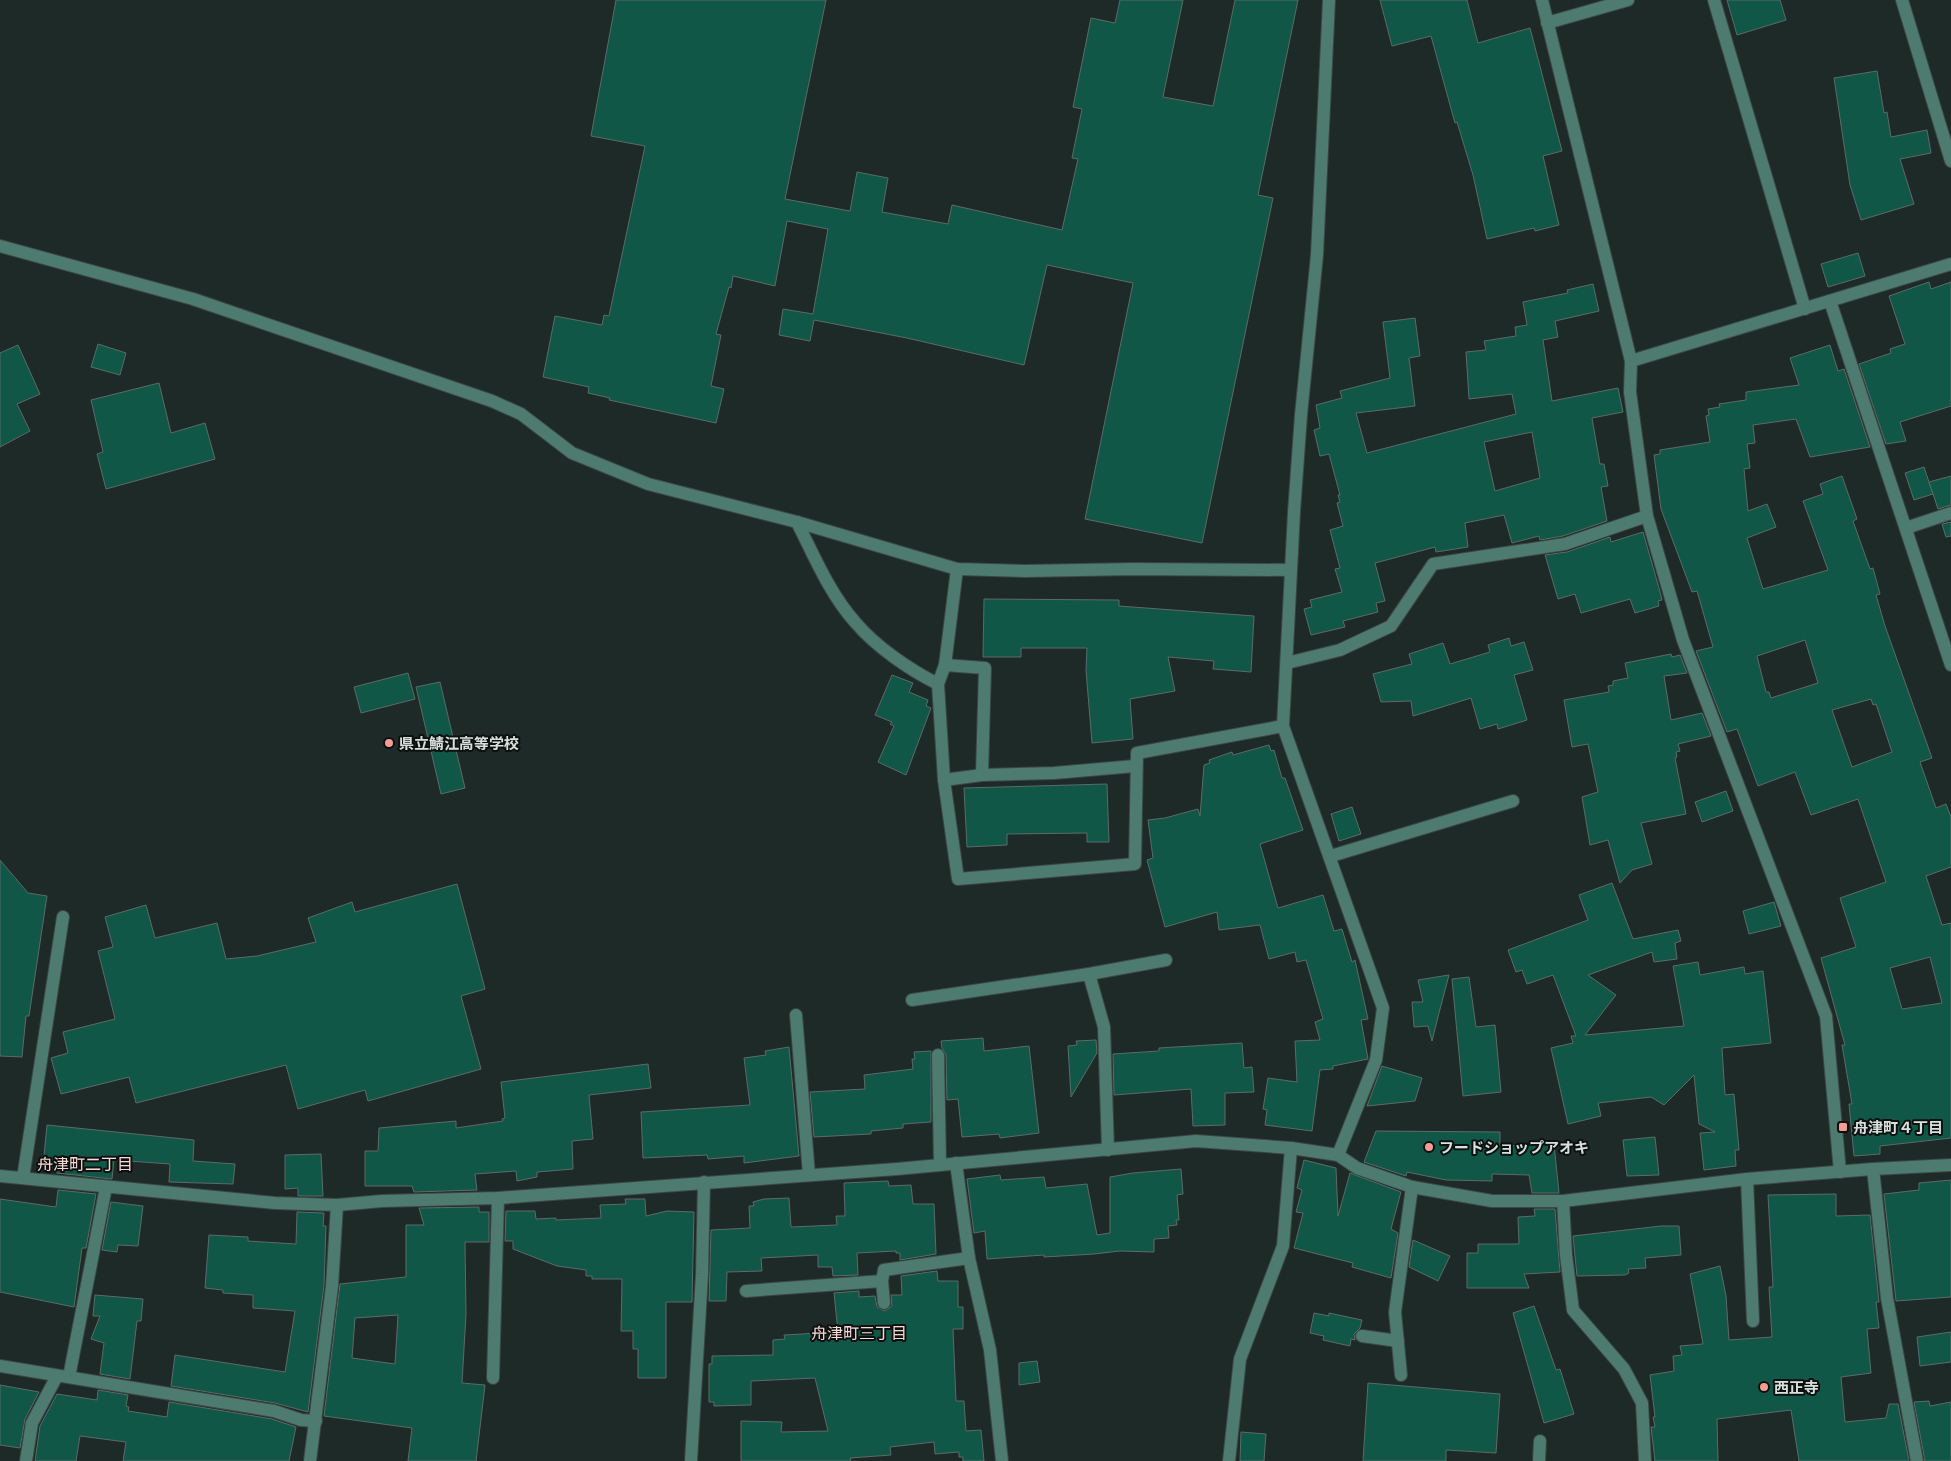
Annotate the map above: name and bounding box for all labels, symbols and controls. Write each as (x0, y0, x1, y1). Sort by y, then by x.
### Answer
place label: 県立鯖江高等学校 (399, 734, 519, 753)
marker: 県立鯖江高等学校 (383, 737, 395, 749)
place label: 舟津町４丁目 (1853, 1118, 1943, 1137)
marker: 舟津町４丁目 (1837, 1121, 1849, 1133)
place label: フードショップアオキ (1439, 1138, 1589, 1157)
marker: フードショップアオキ (1423, 1141, 1435, 1153)
district label: 舟津町二丁目 (37, 1154, 133, 1174)
district label: 舟津町三丁目 (811, 1323, 907, 1343)
place label: 西正寺 (1774, 1378, 1819, 1397)
marker: 西正寺 (1758, 1381, 1770, 1393)

